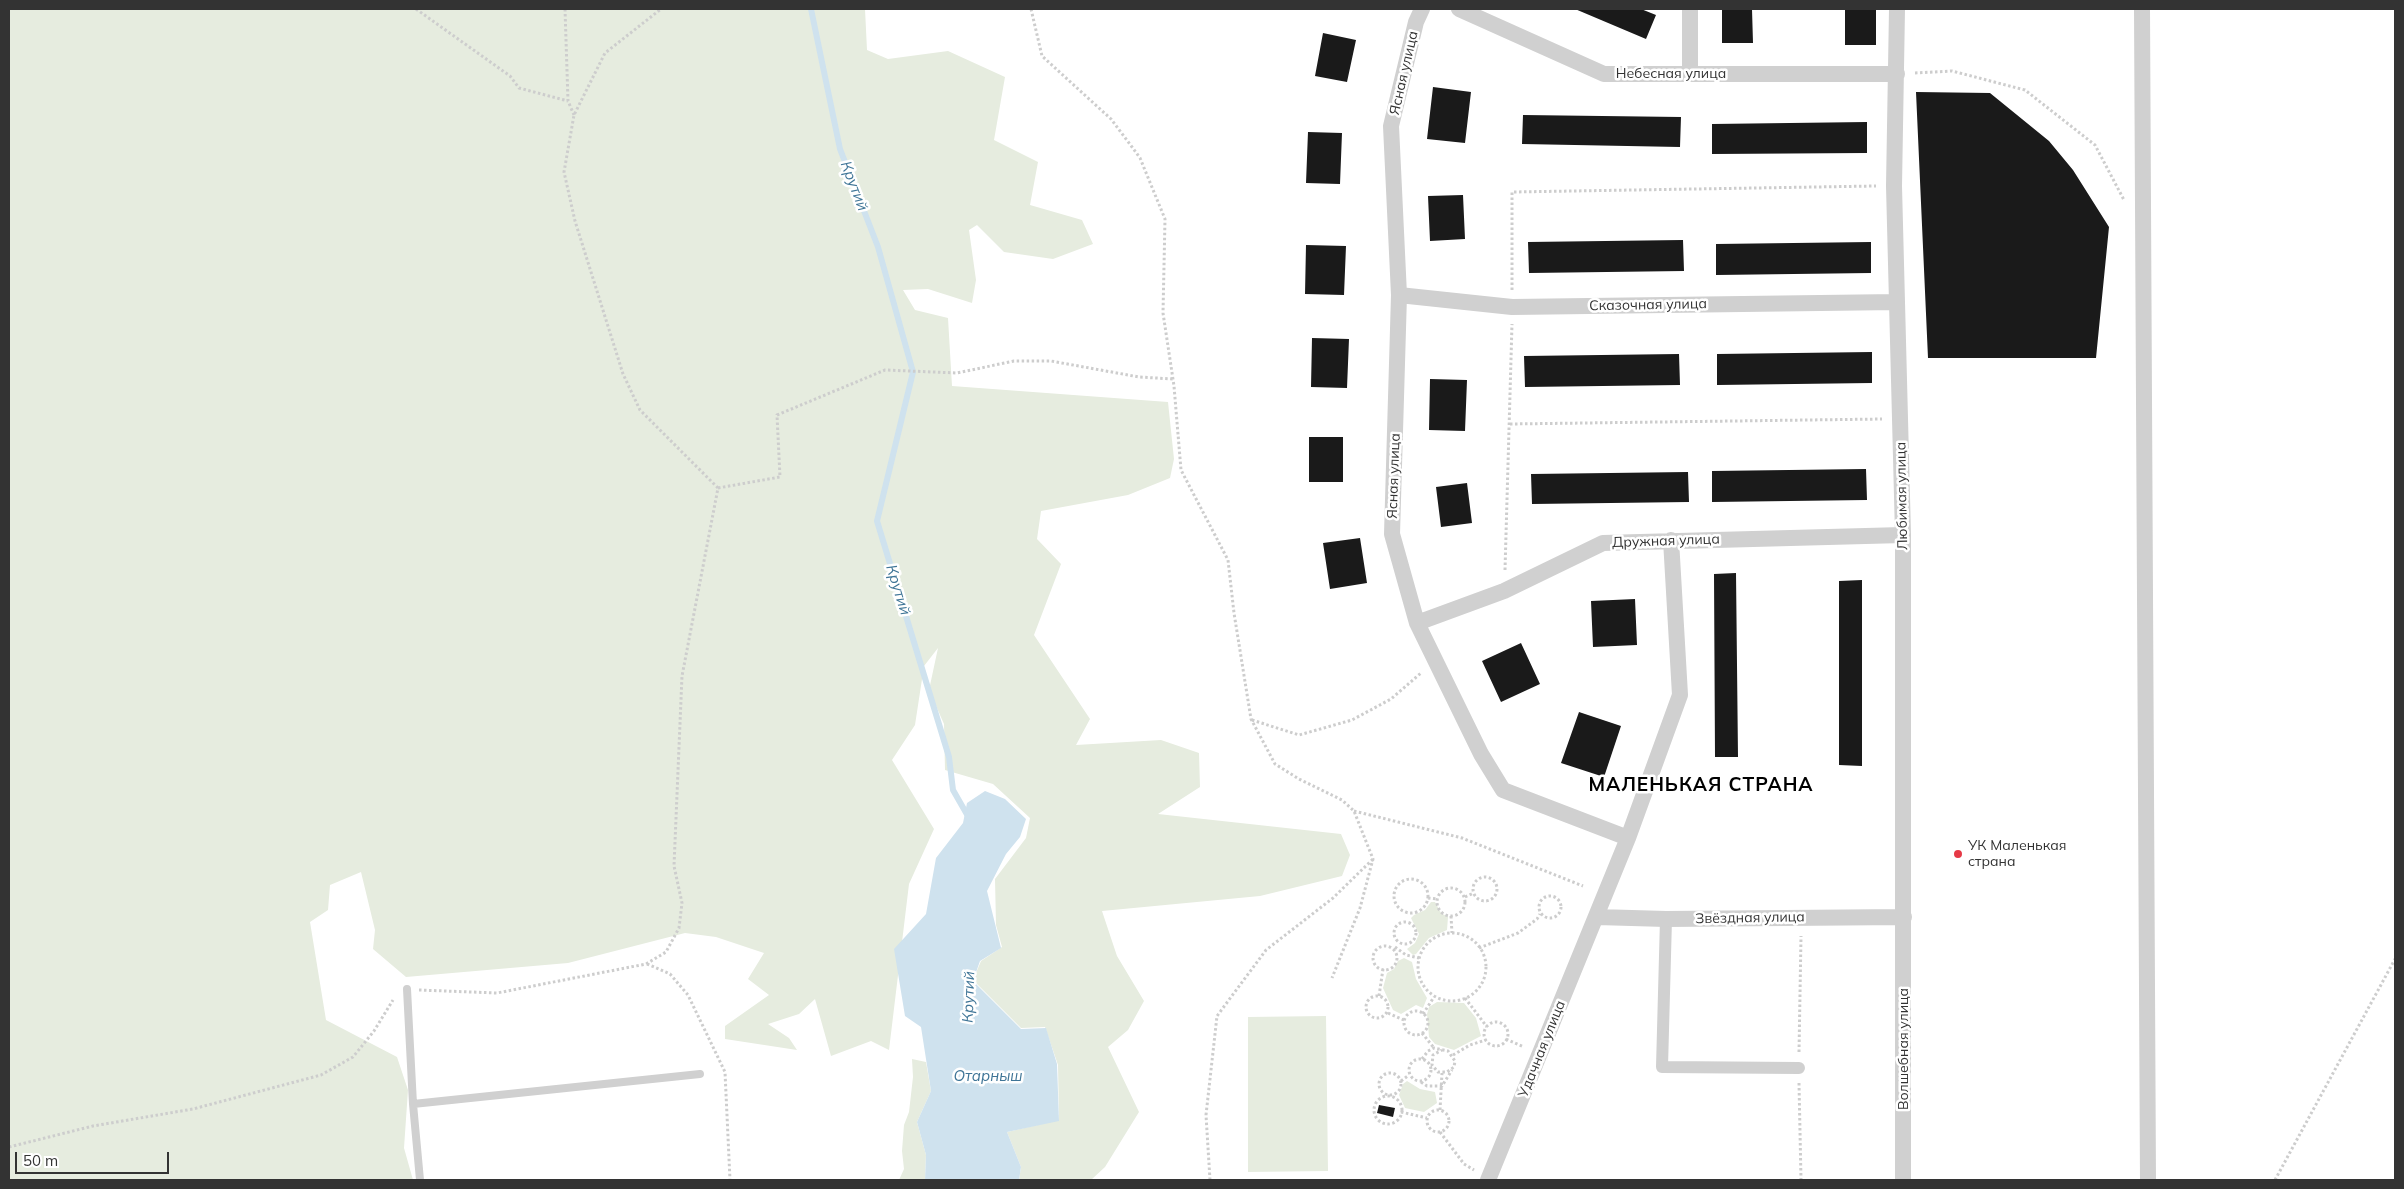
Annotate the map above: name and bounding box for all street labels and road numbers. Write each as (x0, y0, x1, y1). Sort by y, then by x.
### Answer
street label: Ясная улица (1386, 29, 1422, 117)
street label: Небесная улица (1616, 66, 1726, 82)
street label: Сказочная улица (1589, 296, 1707, 314)
street label: Ясная улица (1384, 433, 1404, 519)
street label: Любимая улица (1893, 442, 1911, 550)
street label: Дружная улица (1612, 531, 1720, 551)
street label: Звёздная улица (1695, 909, 1805, 927)
street label: Волшебная улица (1896, 988, 1912, 1110)
street label: Удачная улица (1515, 998, 1569, 1100)

